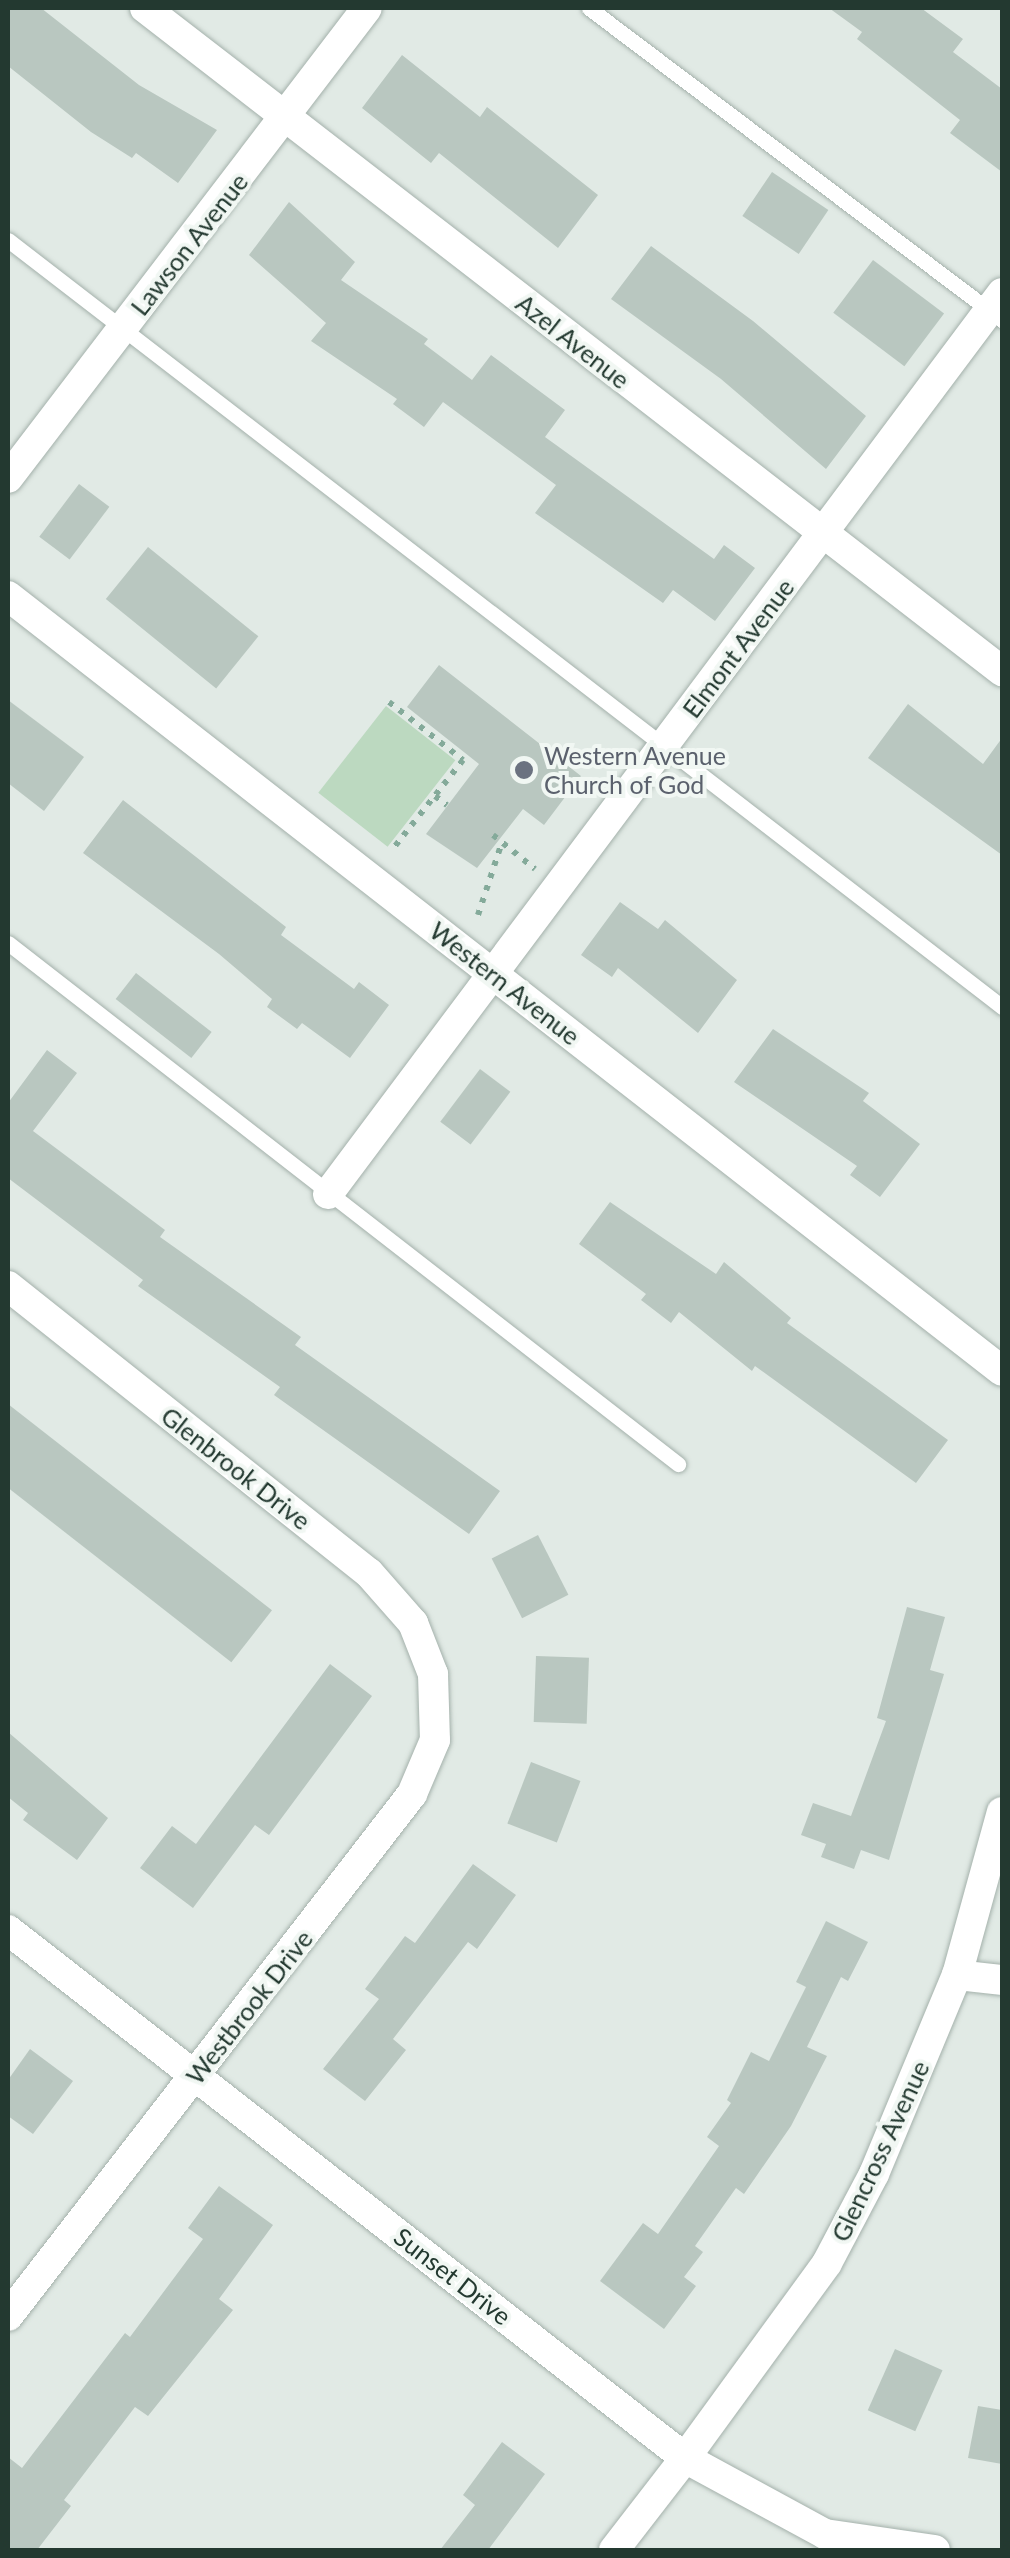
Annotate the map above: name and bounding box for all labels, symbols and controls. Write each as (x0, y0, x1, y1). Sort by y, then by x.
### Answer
street label: Lawson Avenue (124, 167, 254, 321)
street label: Azel Avenue (510, 287, 636, 395)
street label: Elmont Avenue (676, 572, 800, 724)
place label: Western Avenue Church of God (544, 741, 727, 800)
marker: Western Avenue Church of God (513, 759, 535, 781)
street label: Western Avenue (424, 915, 586, 1051)
street label: Glenbrook Drive (156, 1401, 316, 1535)
street label: Westbrook Drive (180, 1924, 318, 2090)
street label: Glencross Avenue (825, 2056, 935, 2246)
street label: Sunset Drive (389, 2221, 517, 2331)

